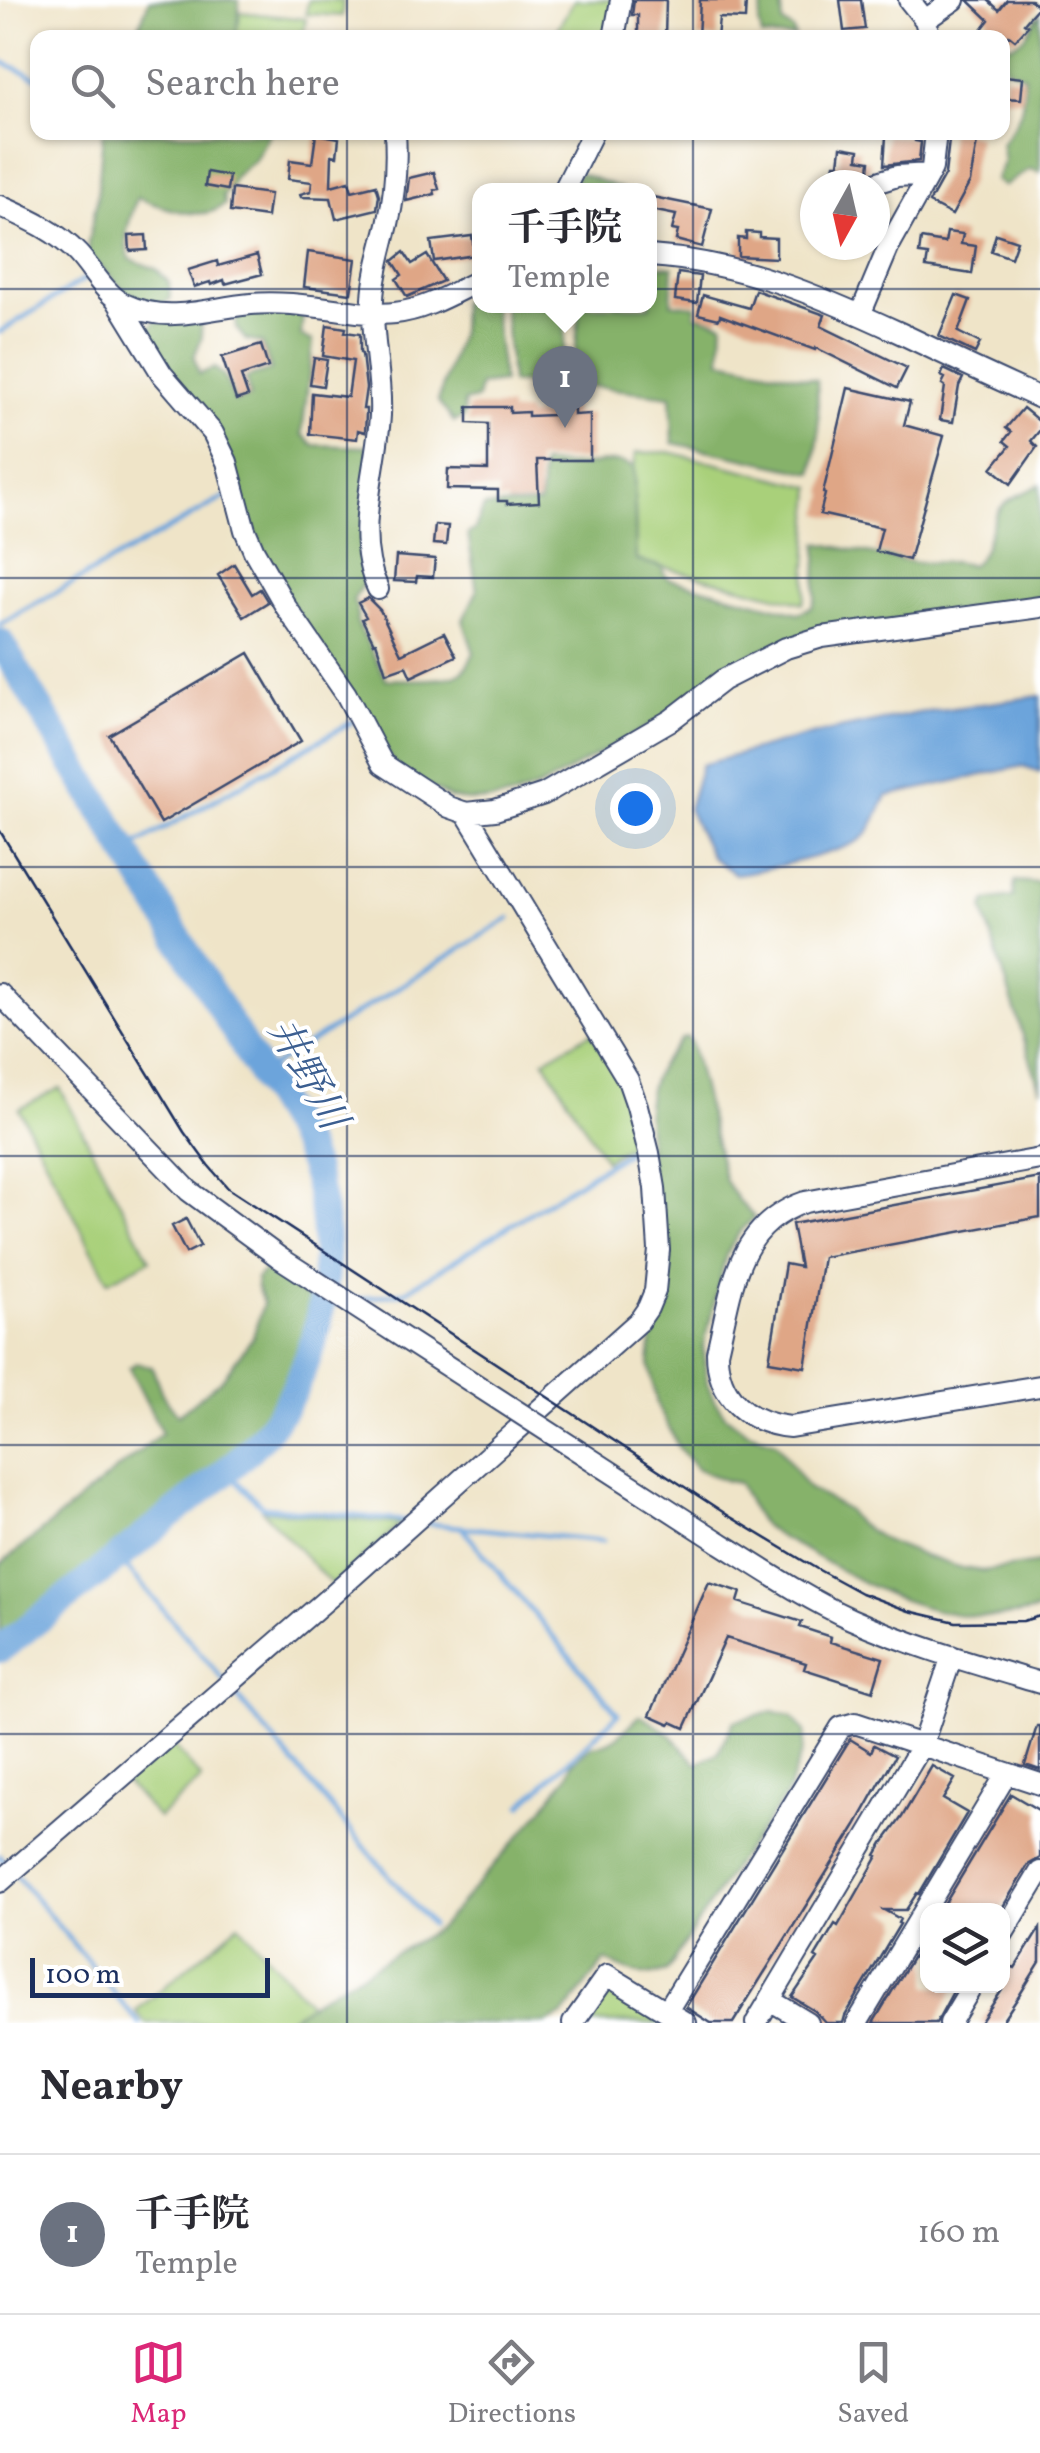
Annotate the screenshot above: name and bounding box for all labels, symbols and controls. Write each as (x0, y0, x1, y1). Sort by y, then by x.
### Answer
search box (30, 30, 1010, 140)
icon: search (65, 58, 120, 113)
text: Search here (145, 59, 340, 112)
north arrow (800, 170, 890, 260)
popup (472, 183, 657, 313)
text: 千手院 (507, 204, 622, 257)
text: Temple (507, 257, 610, 301)
pin: 1 (532, 346, 598, 428)
your location (610, 783, 661, 834)
water label: 井野川 (251, 1009, 361, 1145)
map controls (920, 1903, 1010, 1993)
button: layers (920, 1903, 1010, 1993)
scale bar (30, 1953, 270, 1998)
text: 100 m (45, 1956, 120, 1995)
text: Nearby (40, 2059, 183, 2118)
text: 千手院 (135, 2190, 249, 2243)
text: 1 (66, 2212, 79, 2256)
text: 160 m (917, 2212, 1000, 2256)
text: Temple (135, 2243, 238, 2287)
tab: Map (131, 2335, 187, 2434)
tab: Directions (448, 2335, 576, 2434)
tab: Saved (837, 2335, 909, 2434)

